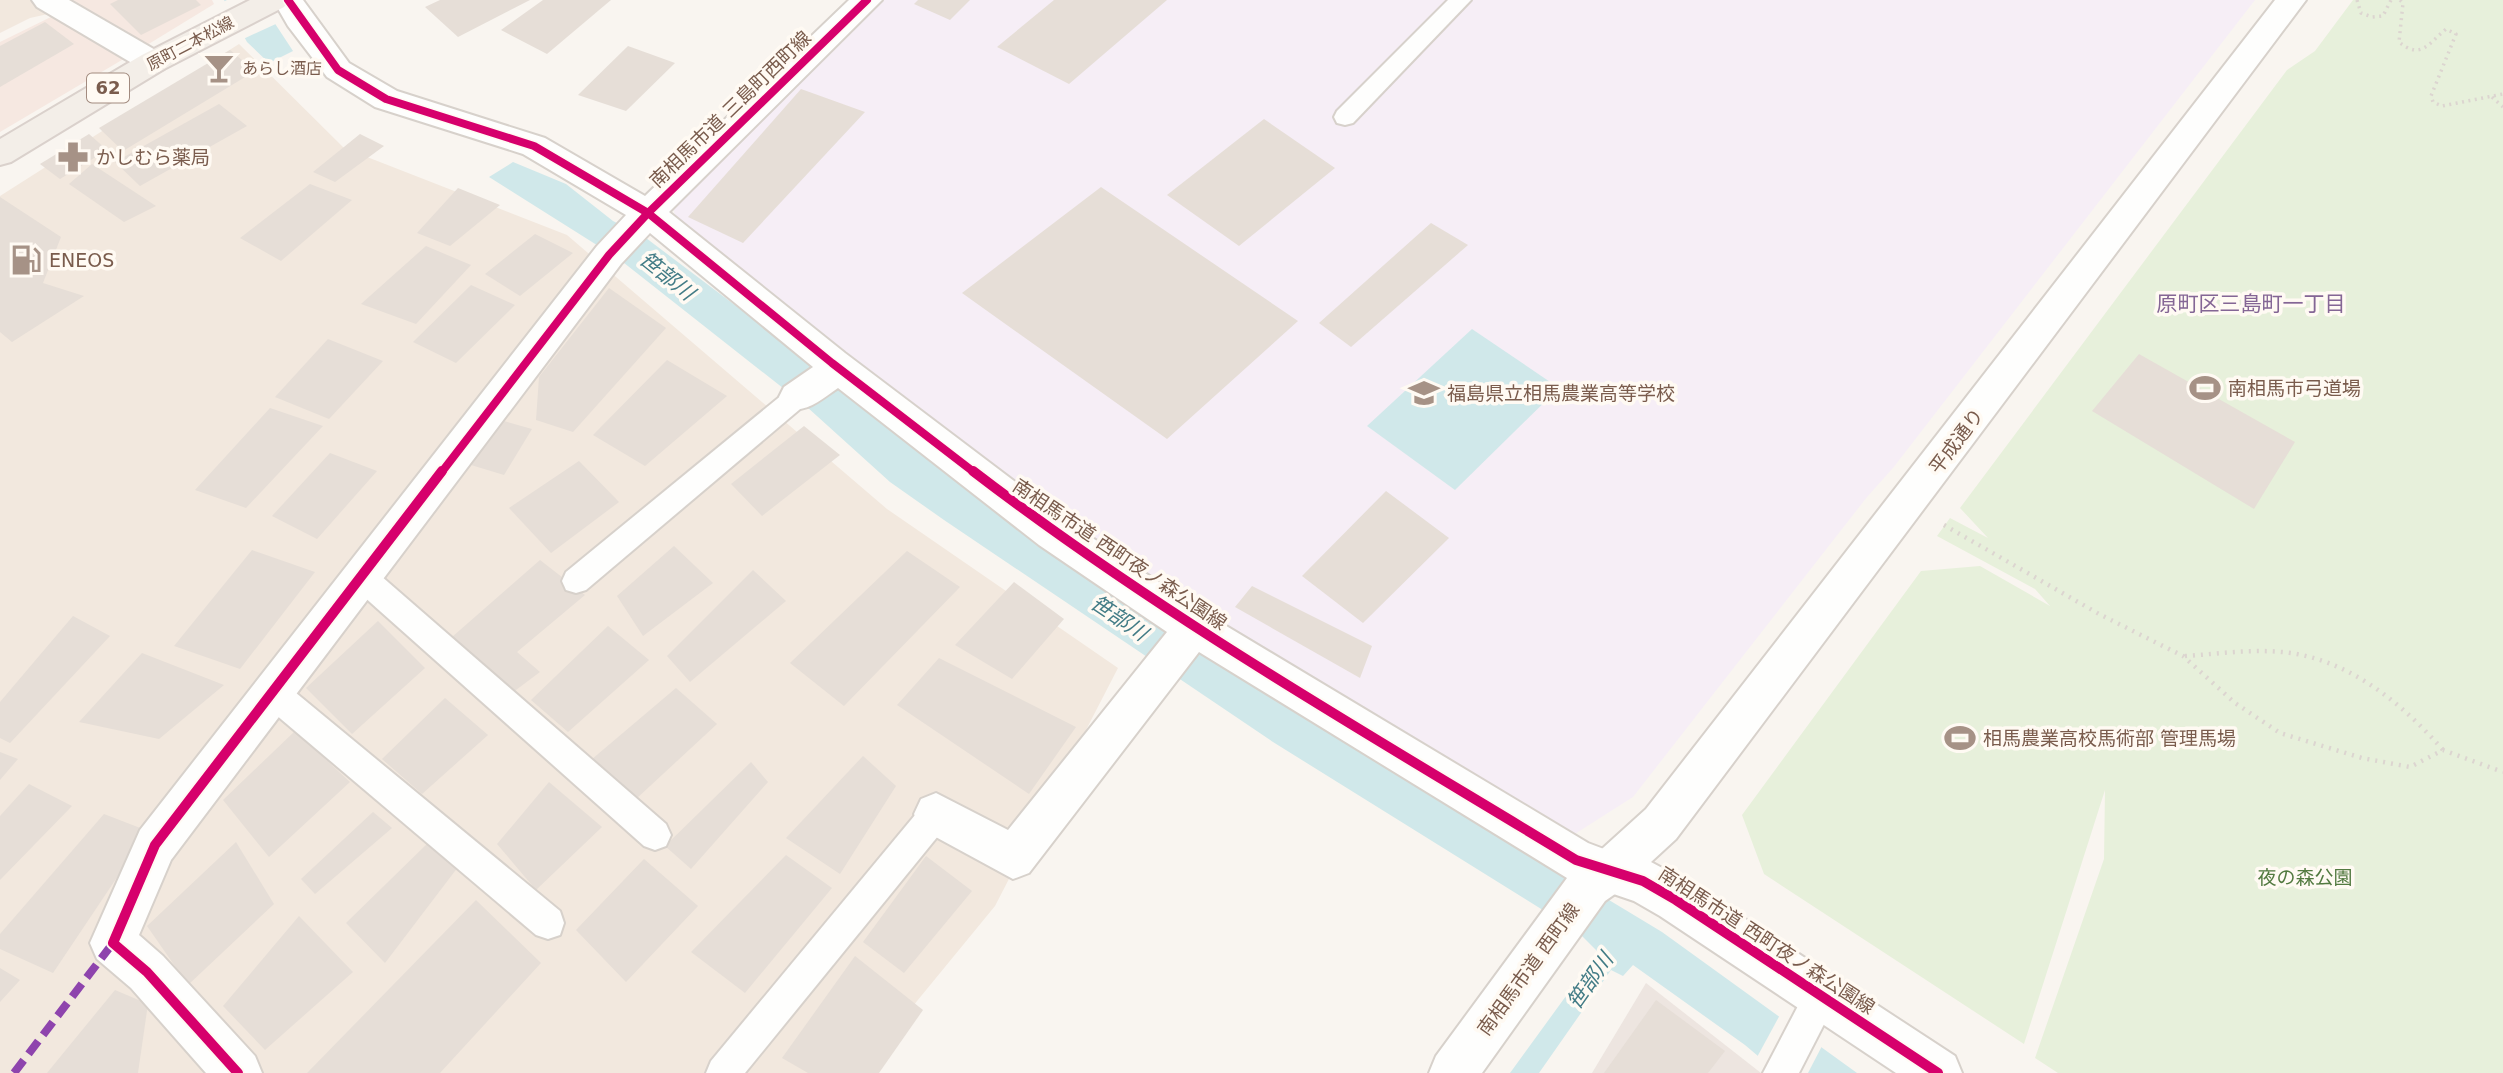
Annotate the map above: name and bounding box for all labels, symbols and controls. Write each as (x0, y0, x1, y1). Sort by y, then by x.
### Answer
street label: 原町二本松線 (143, 13, 237, 74)
street label: 南相馬市道 三島町西町線 (645, 26, 815, 192)
bar icon: あらし酒店 (202, 51, 236, 85)
place label: あらし酒店 (242, 59, 322, 78)
road number: 62 (87, 74, 129, 102)
pharmacy icon: かしむら薬局 (56, 140, 90, 174)
place label: かしむら薬局 (96, 146, 210, 168)
fuel station icon: ENEOS (9, 243, 43, 277)
water label: 笹部川 (635, 247, 701, 306)
place label: ENEOS (49, 249, 114, 271)
district label: 原町区三島町一丁目 (2157, 292, 2346, 316)
sports icon: 南相馬市弓道場 (2188, 371, 2222, 405)
school or university icon: 福島県立相馬農業高等学校 (1407, 376, 1441, 410)
place label: 南相馬市弓道場 (2228, 377, 2361, 399)
place label: 福島県立相馬農業高等学校 (1447, 382, 1675, 404)
street label: 平成通り (1924, 404, 1988, 478)
street label: 南相馬市道 西町夜ノ森公園線 (1009, 474, 1231, 634)
water label: 笹部川 (1086, 590, 1153, 647)
sports icon: 相馬農業高校馬術部 管理馬場 (1943, 721, 1977, 755)
place label: 相馬農業高校馬術部 管理馬場 (1983, 727, 2236, 749)
street label: 南相馬市道 西町夜ノ森公園線 (1655, 862, 1879, 1018)
park label: 夜の森公園 (2257, 866, 2353, 888)
street label: 南相馬市道 西町線 (1473, 899, 1583, 1039)
water label: 笹部川 (1562, 947, 1619, 1014)

